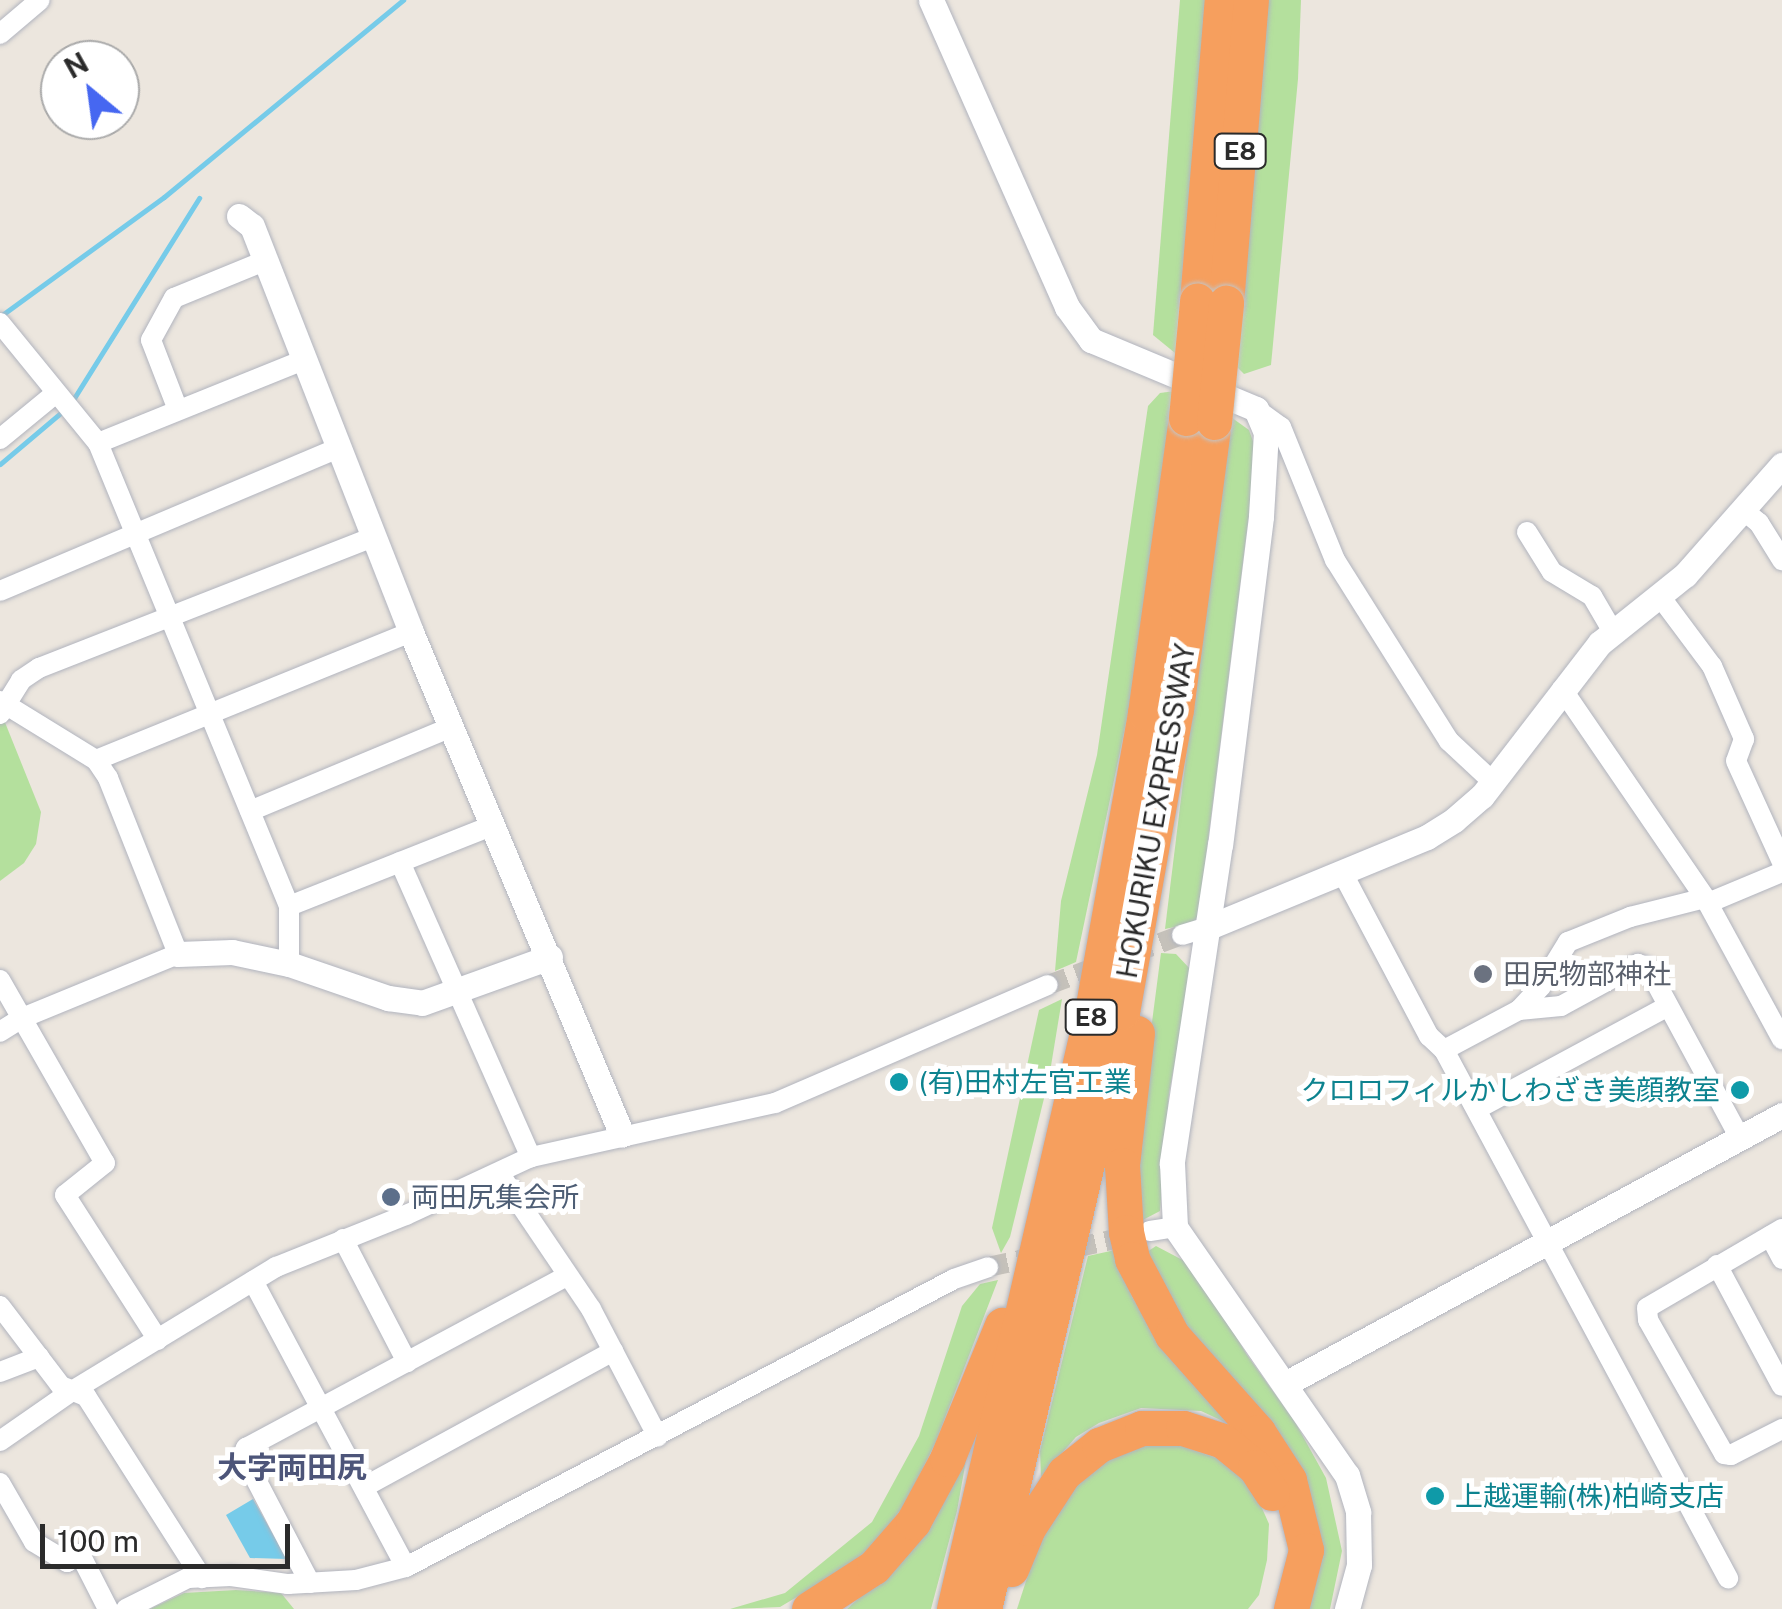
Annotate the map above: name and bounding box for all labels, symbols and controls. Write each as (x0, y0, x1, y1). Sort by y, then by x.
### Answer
north arrow (40, 40, 140, 140)
text: N (59, 45, 94, 85)
road number: E8 (1212, 131, 1268, 171)
street label: HOKURIKU EXPRESSWAY (1110, 641, 1202, 981)
place label: 田尻物部神社 (1503, 957, 1671, 991)
marker: 田尻物部神社 (1472, 963, 1494, 985)
road number: E8 (1064, 997, 1118, 1037)
place label: (有)田村左官工業 (919, 1065, 1132, 1099)
marker: (有)田村左官工業 (888, 1071, 910, 1093)
place label: クロロフィルかしわざき美顔教室 (1300, 1073, 1720, 1107)
marker: クロロフィルかしわざき美顔教室 (1729, 1079, 1751, 1101)
place label: 両田尻集会所 (411, 1180, 579, 1214)
marker: 両田尻集会所 (380, 1186, 402, 1208)
district label: 大字両田尻 (217, 1449, 367, 1485)
place label: 上越運輸(株)柏崎支店 (1455, 1479, 1724, 1513)
marker: 上越運輸(株)柏崎支店 (1424, 1485, 1446, 1507)
scale bar (45, 1504, 295, 1566)
text: 100 m (57, 1523, 139, 1559)

